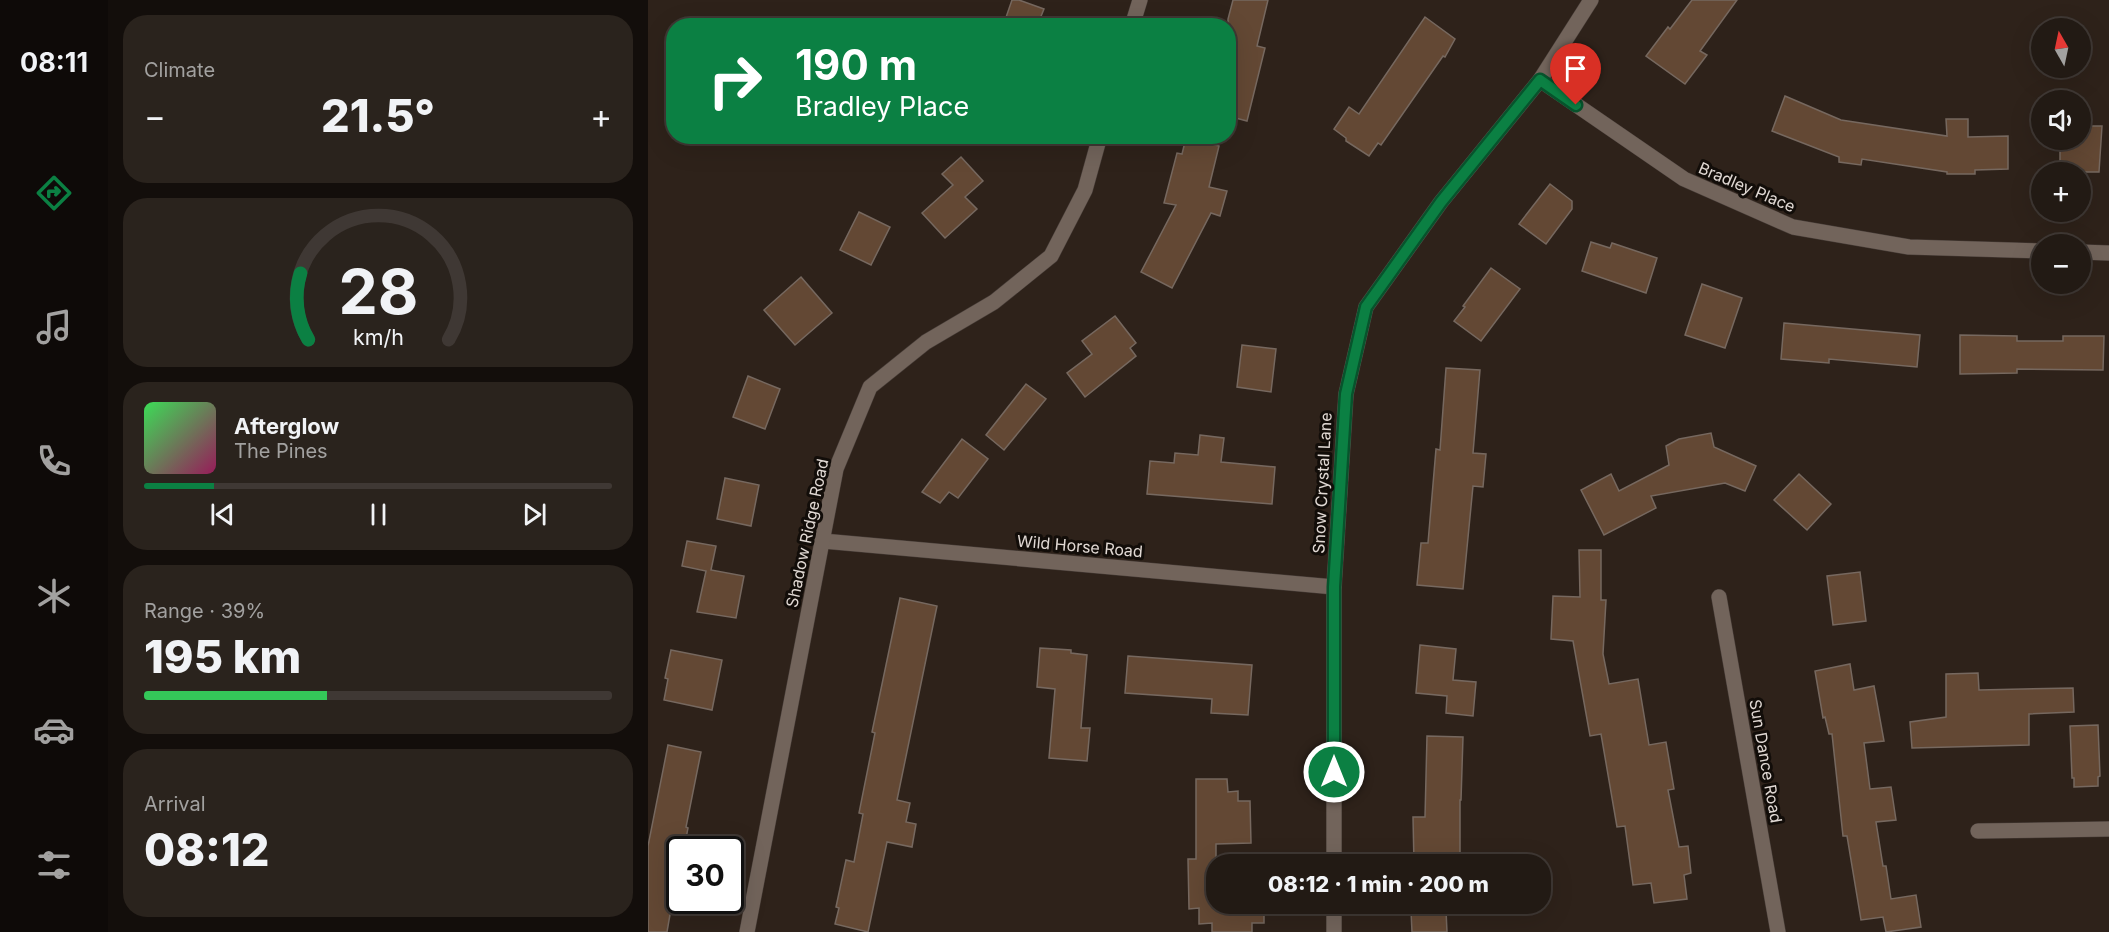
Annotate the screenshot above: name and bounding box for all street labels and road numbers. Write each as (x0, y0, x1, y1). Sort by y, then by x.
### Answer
street label: Bradley Place (1696, 158, 1798, 216)
street label: Snow Crystal Lane (1308, 412, 1336, 554)
street label: Shadow Ridge Road (781, 457, 833, 609)
street label: Wild Horse Road (1016, 531, 1144, 561)
street label: Sun Dance Road (1745, 698, 1787, 824)

